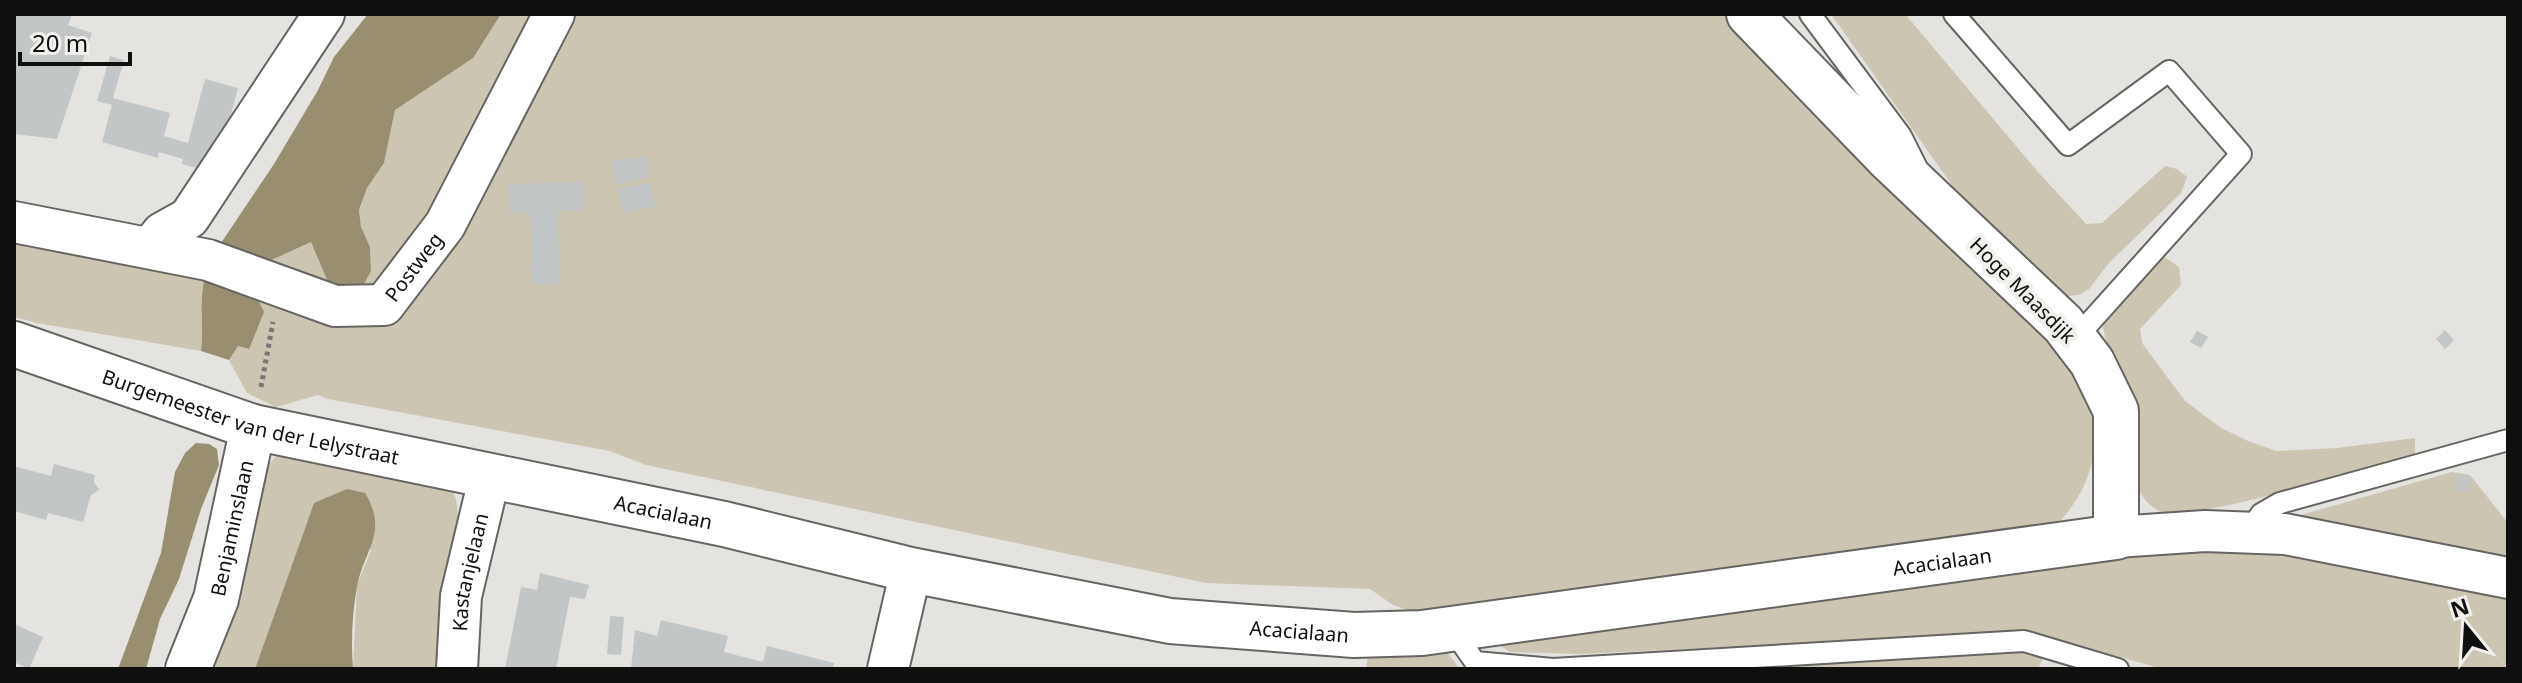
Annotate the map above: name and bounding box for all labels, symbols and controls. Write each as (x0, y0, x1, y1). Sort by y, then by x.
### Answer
scale bar (20, 16, 130, 66)
text: 20 m (32, 26, 88, 59)
street label: Postweg (378, 227, 448, 307)
street label: Hoge Maasdijk (1964, 231, 2082, 349)
street label: Burgemeester van der Lelystraat (99, 362, 401, 470)
street label: Benjaminslaan (203, 457, 259, 599)
street label: Acacialaan (612, 488, 715, 535)
street label: Kastanjelaan (446, 510, 494, 632)
street label: Acacialaan (1891, 541, 1993, 581)
north arrow (2426, 587, 2506, 667)
text: N (2446, 590, 2473, 624)
street label: Acacialaan (1248, 614, 1350, 648)

